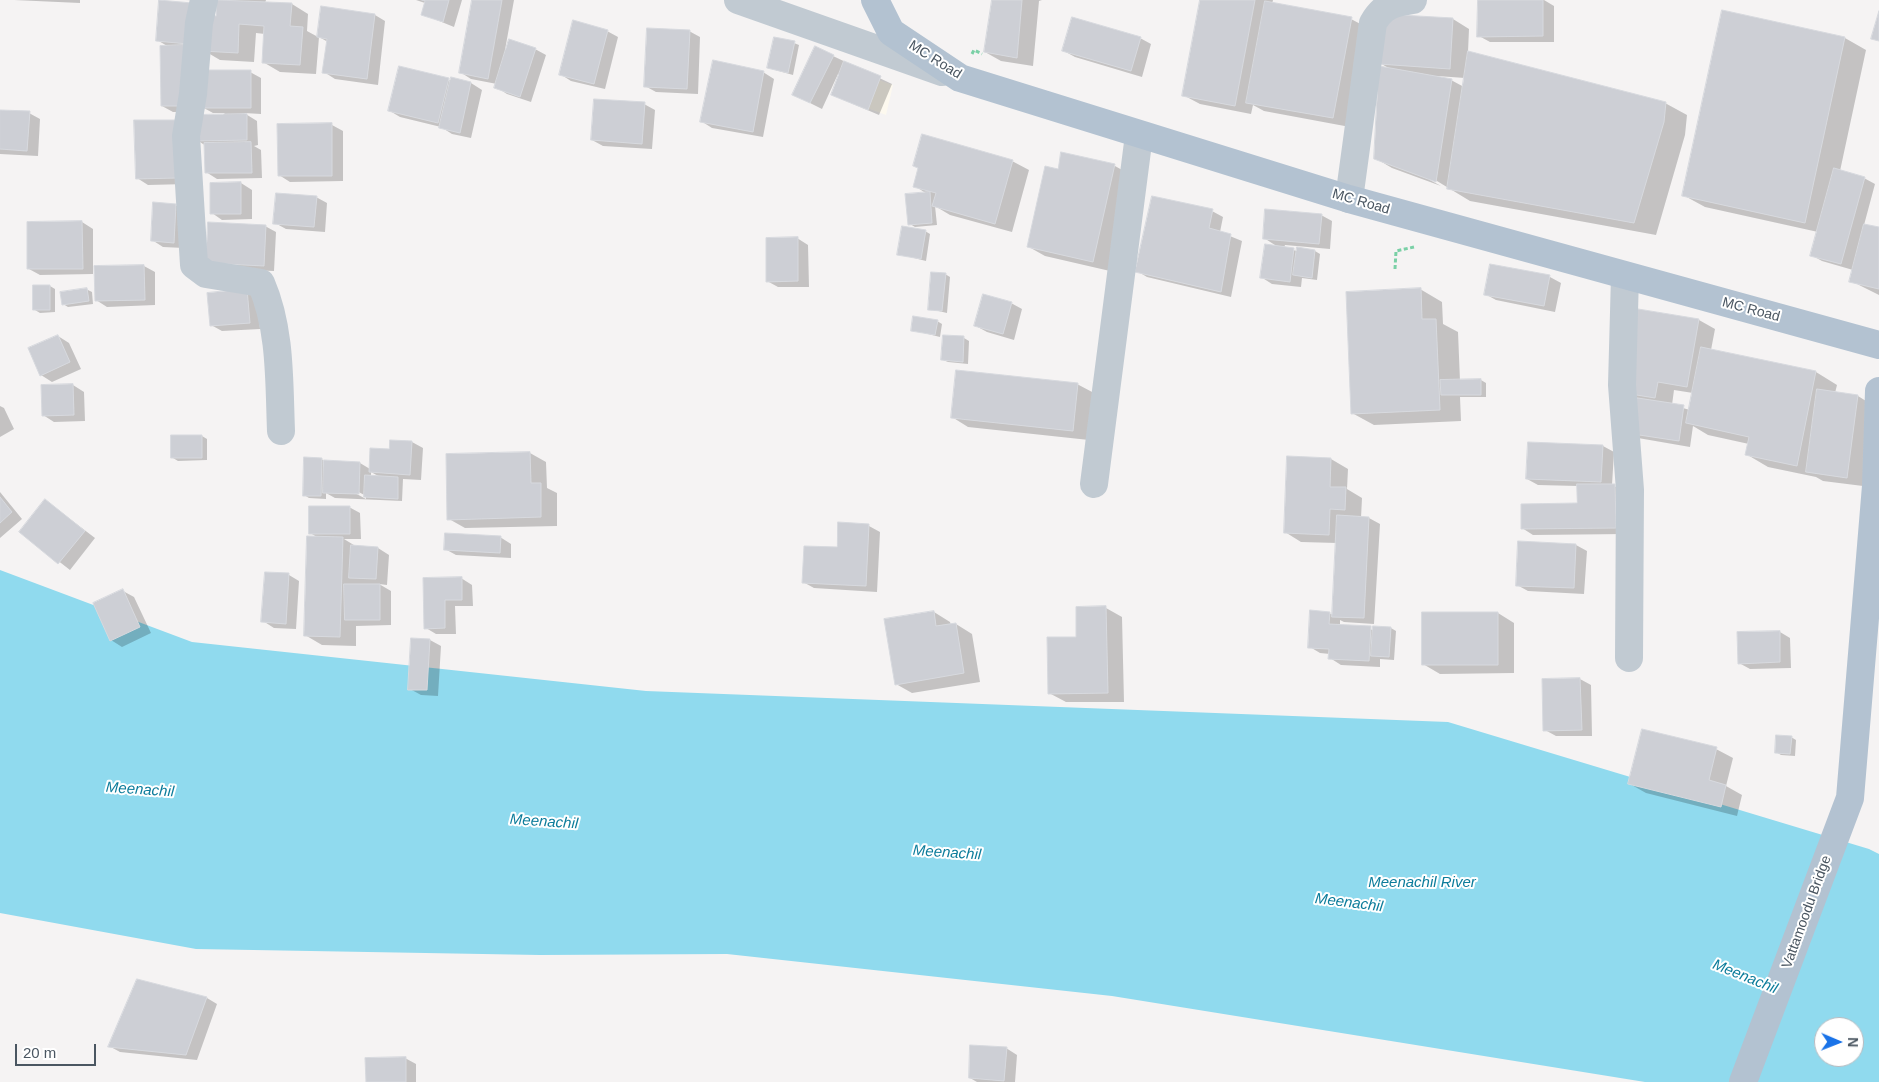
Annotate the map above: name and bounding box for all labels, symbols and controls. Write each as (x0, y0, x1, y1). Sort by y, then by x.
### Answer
street label: MC Road (905, 37, 965, 83)
street label: MC Road (1330, 186, 1392, 218)
street label: MC Road (1720, 294, 1782, 326)
water label: Meenachil (105, 779, 175, 801)
water label: Meenachil (509, 811, 579, 833)
water label: Meenachil (912, 842, 982, 864)
street label: Vattamoodu Bridge (1779, 853, 1835, 971)
water label: Meenachil River (1368, 874, 1476, 892)
water label: Meenachil (1314, 890, 1384, 916)
water label: Meenachil (1710, 956, 1780, 998)
north arrow (1814, 1017, 1864, 1067)
scale bar (18, 1034, 99, 1066)
text: N (1845, 1037, 1861, 1047)
text: 20 m (23, 1044, 56, 1061)

